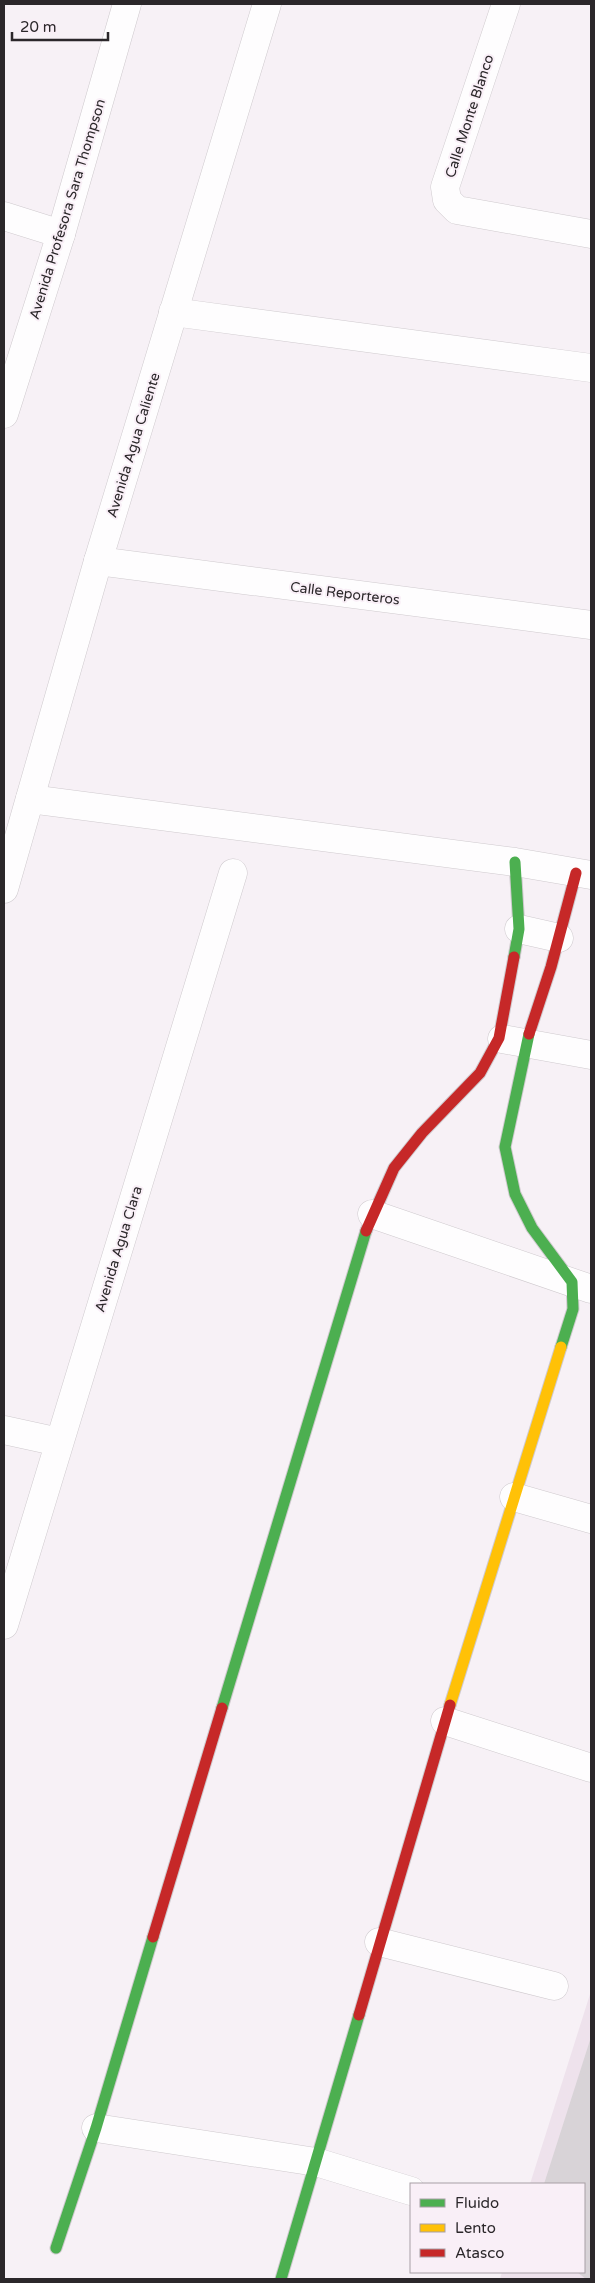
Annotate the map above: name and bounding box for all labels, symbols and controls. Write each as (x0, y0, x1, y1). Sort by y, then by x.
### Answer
scale bar (12, 10, 109, 42)
text: 20 m (20, 18, 57, 36)
street label: Calle Monte Blanco (442, 52, 497, 180)
street label: Avenida Profesora Sara Thompson (26, 97, 109, 321)
street label: Avenida Agua Caliente (103, 371, 164, 520)
street label: Calle Reporteros (289, 578, 401, 609)
street label: Avenida Agua Clara (91, 1184, 146, 1314)
legend (410, 2183, 585, 2273)
text: Fluido (455, 2194, 499, 2212)
text: Lento (455, 2219, 496, 2237)
text: Atasco (455, 2244, 504, 2262)

